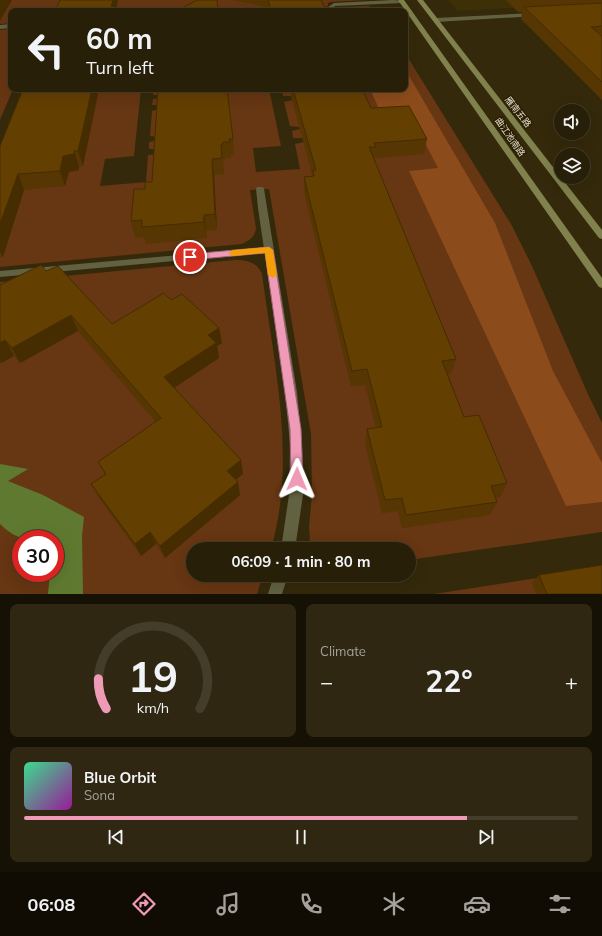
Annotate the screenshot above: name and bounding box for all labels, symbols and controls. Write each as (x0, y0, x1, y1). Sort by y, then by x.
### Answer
text: 60 m (86, 21, 152, 56)
icon: left (20, 24, 72, 76)
text: Turn left (86, 56, 154, 79)
street label: 雁南五路 (503, 94, 534, 129)
map controls (554, 104, 590, 184)
button: sound (554, 104, 590, 140)
street label: 曲江池南路 (493, 115, 528, 158)
button: layers (554, 148, 590, 184)
pin (173, 240, 207, 274)
icon: arrive (179, 246, 201, 268)
position arrow (276, 458, 318, 500)
speed limit sign: 30 (12, 530, 64, 582)
text: 06:09 · 1 min · 80 m (232, 552, 370, 571)
text: Climate (320, 643, 366, 659)
text: 19 (128, 649, 178, 701)
text: 22° (425, 662, 473, 700)
text: − (320, 668, 333, 696)
text: + (565, 668, 578, 696)
text: km/h (137, 698, 169, 716)
text: Blue Orbit (84, 768, 156, 787)
text: Sona (84, 787, 115, 803)
icon: previous (105, 826, 127, 848)
icon: pause (290, 826, 312, 848)
icon: next (475, 826, 497, 848)
icon: directions (130, 890, 158, 918)
icon: music (214, 890, 242, 918)
icon: phone (297, 890, 325, 918)
icon: climate (380, 890, 408, 918)
icon: car (463, 890, 491, 918)
icon: filters (546, 890, 574, 918)
text: 06:08 (28, 893, 75, 916)

